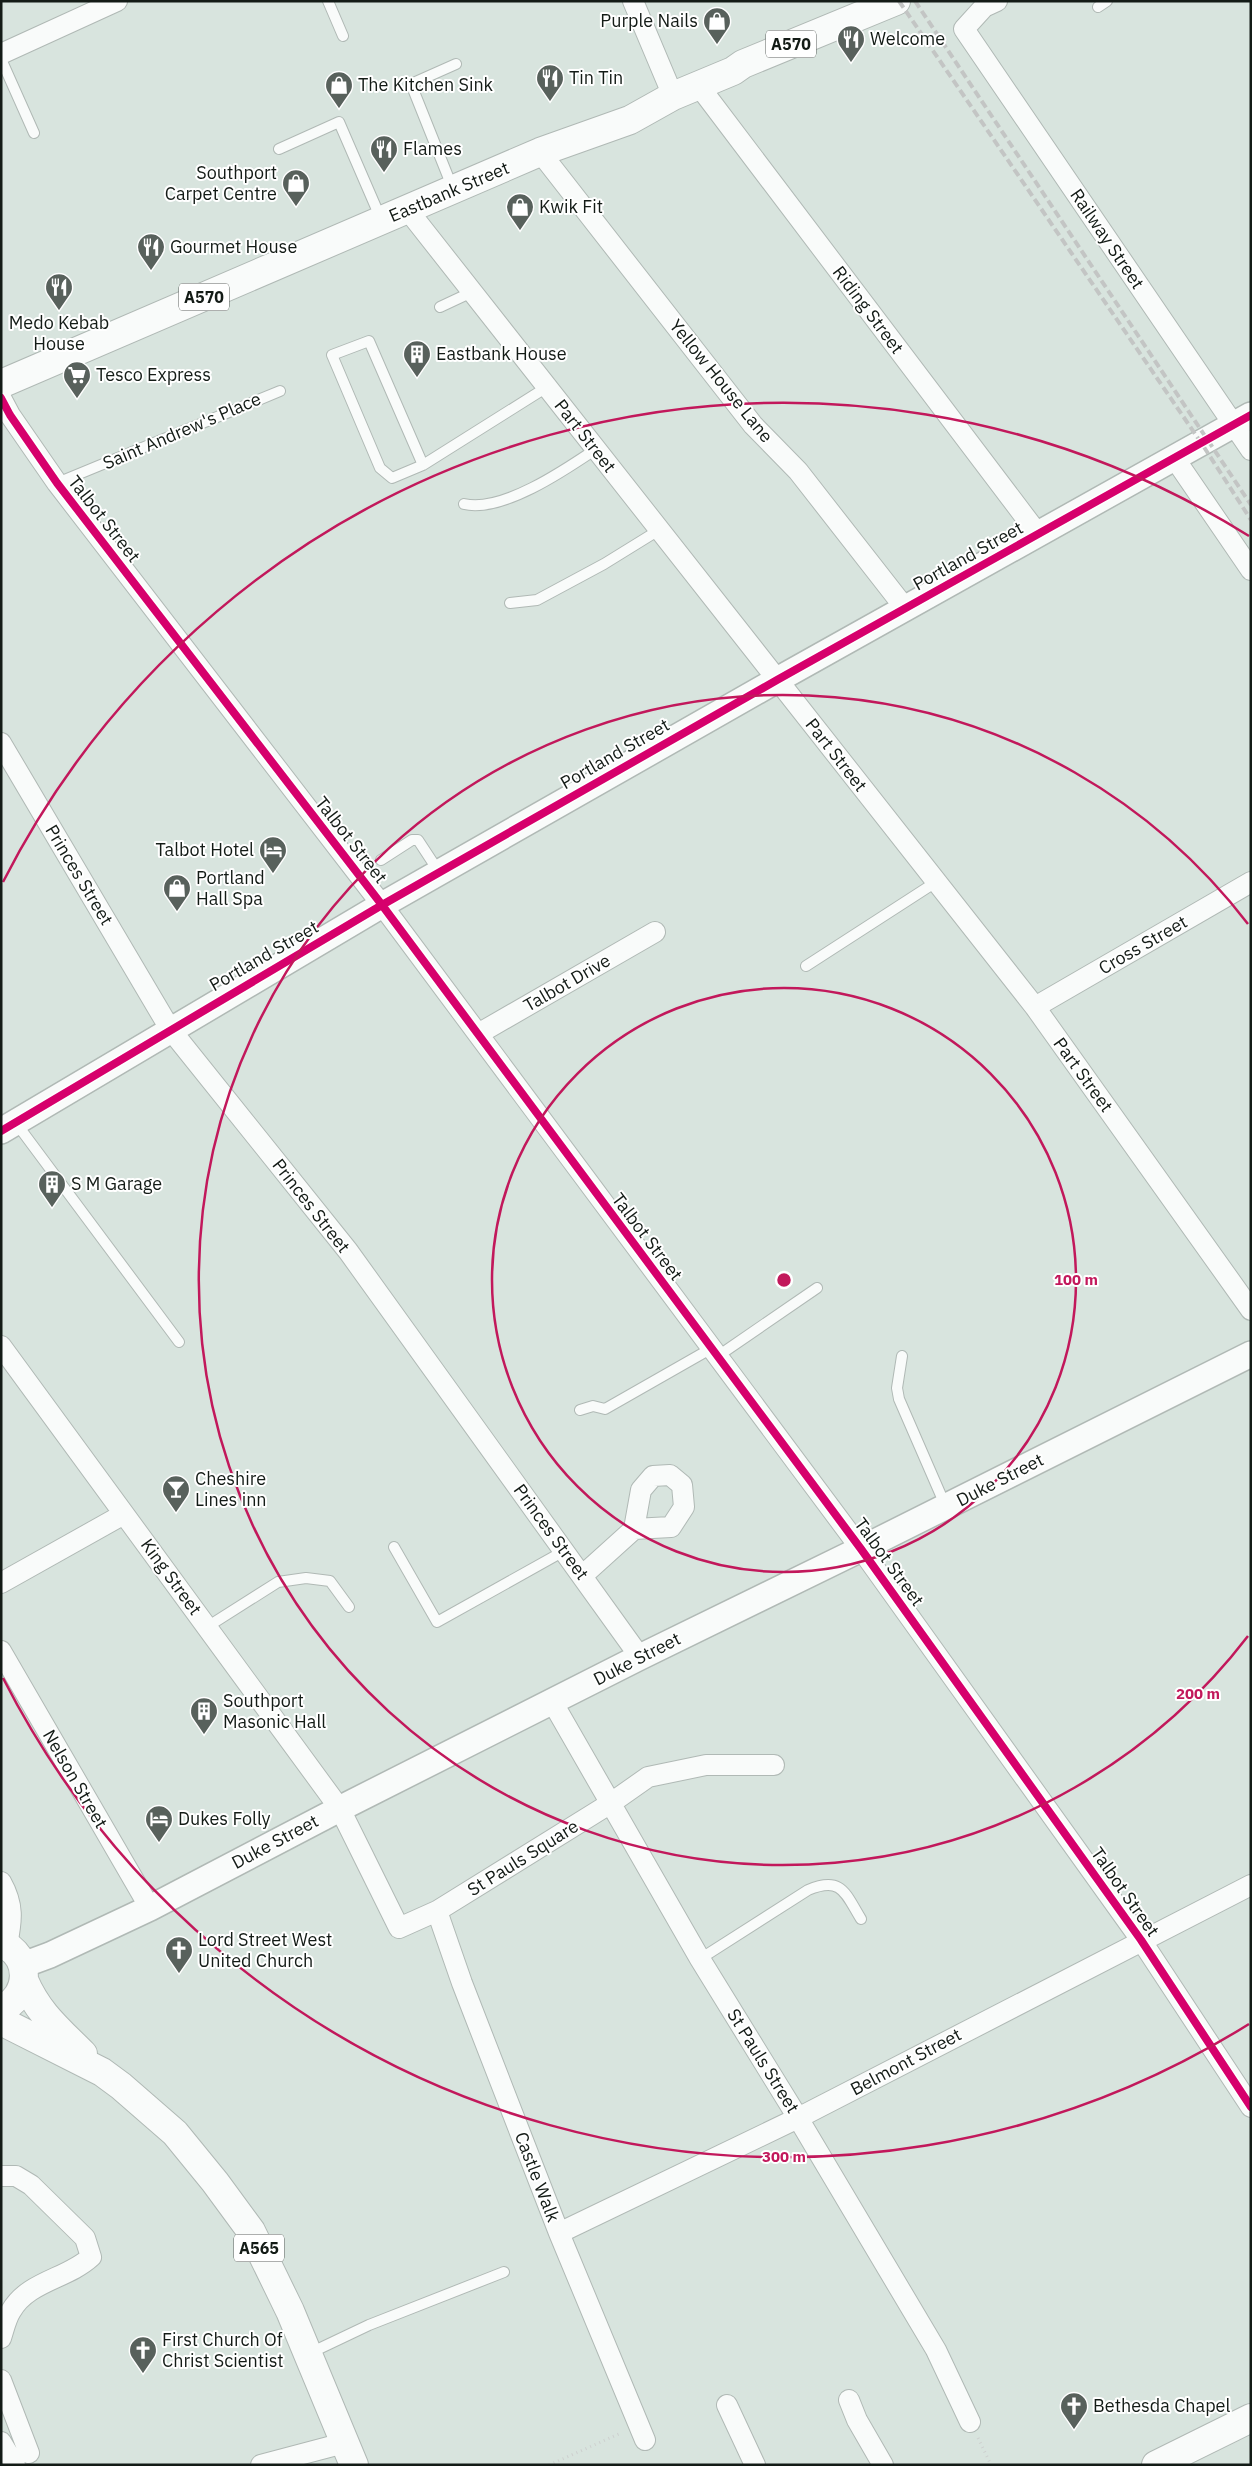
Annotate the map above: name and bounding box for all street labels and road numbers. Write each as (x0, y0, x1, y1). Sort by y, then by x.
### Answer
road number: A570 (766, 31, 816, 58)
street label: Eastbank Street (385, 156, 512, 227)
street label: Railway Street (1065, 184, 1149, 293)
street label: Riding Street (828, 261, 909, 358)
road number: A570 (179, 284, 229, 310)
street label: Yellow House Lane (665, 314, 778, 447)
street label: Saint Andrew's Place (99, 387, 264, 474)
street label: Part Street (550, 394, 621, 477)
street label: Talbot Street (63, 471, 145, 567)
street label: Portland Street (909, 516, 1027, 595)
street label: Portland Street (556, 713, 674, 794)
street label: Part Street (801, 713, 872, 796)
street label: Talbot Street (310, 792, 392, 888)
street label: Princes Street (40, 820, 118, 929)
street label: Cross Street (1094, 910, 1191, 979)
street label: Portland Street (205, 915, 323, 996)
street label: Talbot Drive (519, 948, 614, 1017)
street label: Part Street (1049, 1033, 1118, 1117)
street label: Princes Street (267, 1154, 355, 1257)
street label: Talbot Street (607, 1188, 688, 1285)
street label: Duke Street (952, 1448, 1047, 1511)
street label: Princes Street (509, 1479, 594, 1584)
street label: Talbot Street (850, 1513, 929, 1611)
street label: King Street (136, 1534, 207, 1620)
street label: Duke Street (589, 1627, 684, 1690)
street label: Nelson Street (38, 1725, 113, 1832)
street label: Duke Street (227, 1809, 322, 1874)
street label: St Pauls Square (463, 1814, 583, 1901)
street label: Talbot Street (1086, 1843, 1165, 1941)
street label: St Pauls Street (722, 2004, 805, 2117)
street label: Belmont Street (846, 2023, 965, 2100)
street label: Castle Walk (510, 2129, 565, 2226)
road number: A565 (234, 2234, 284, 2262)

